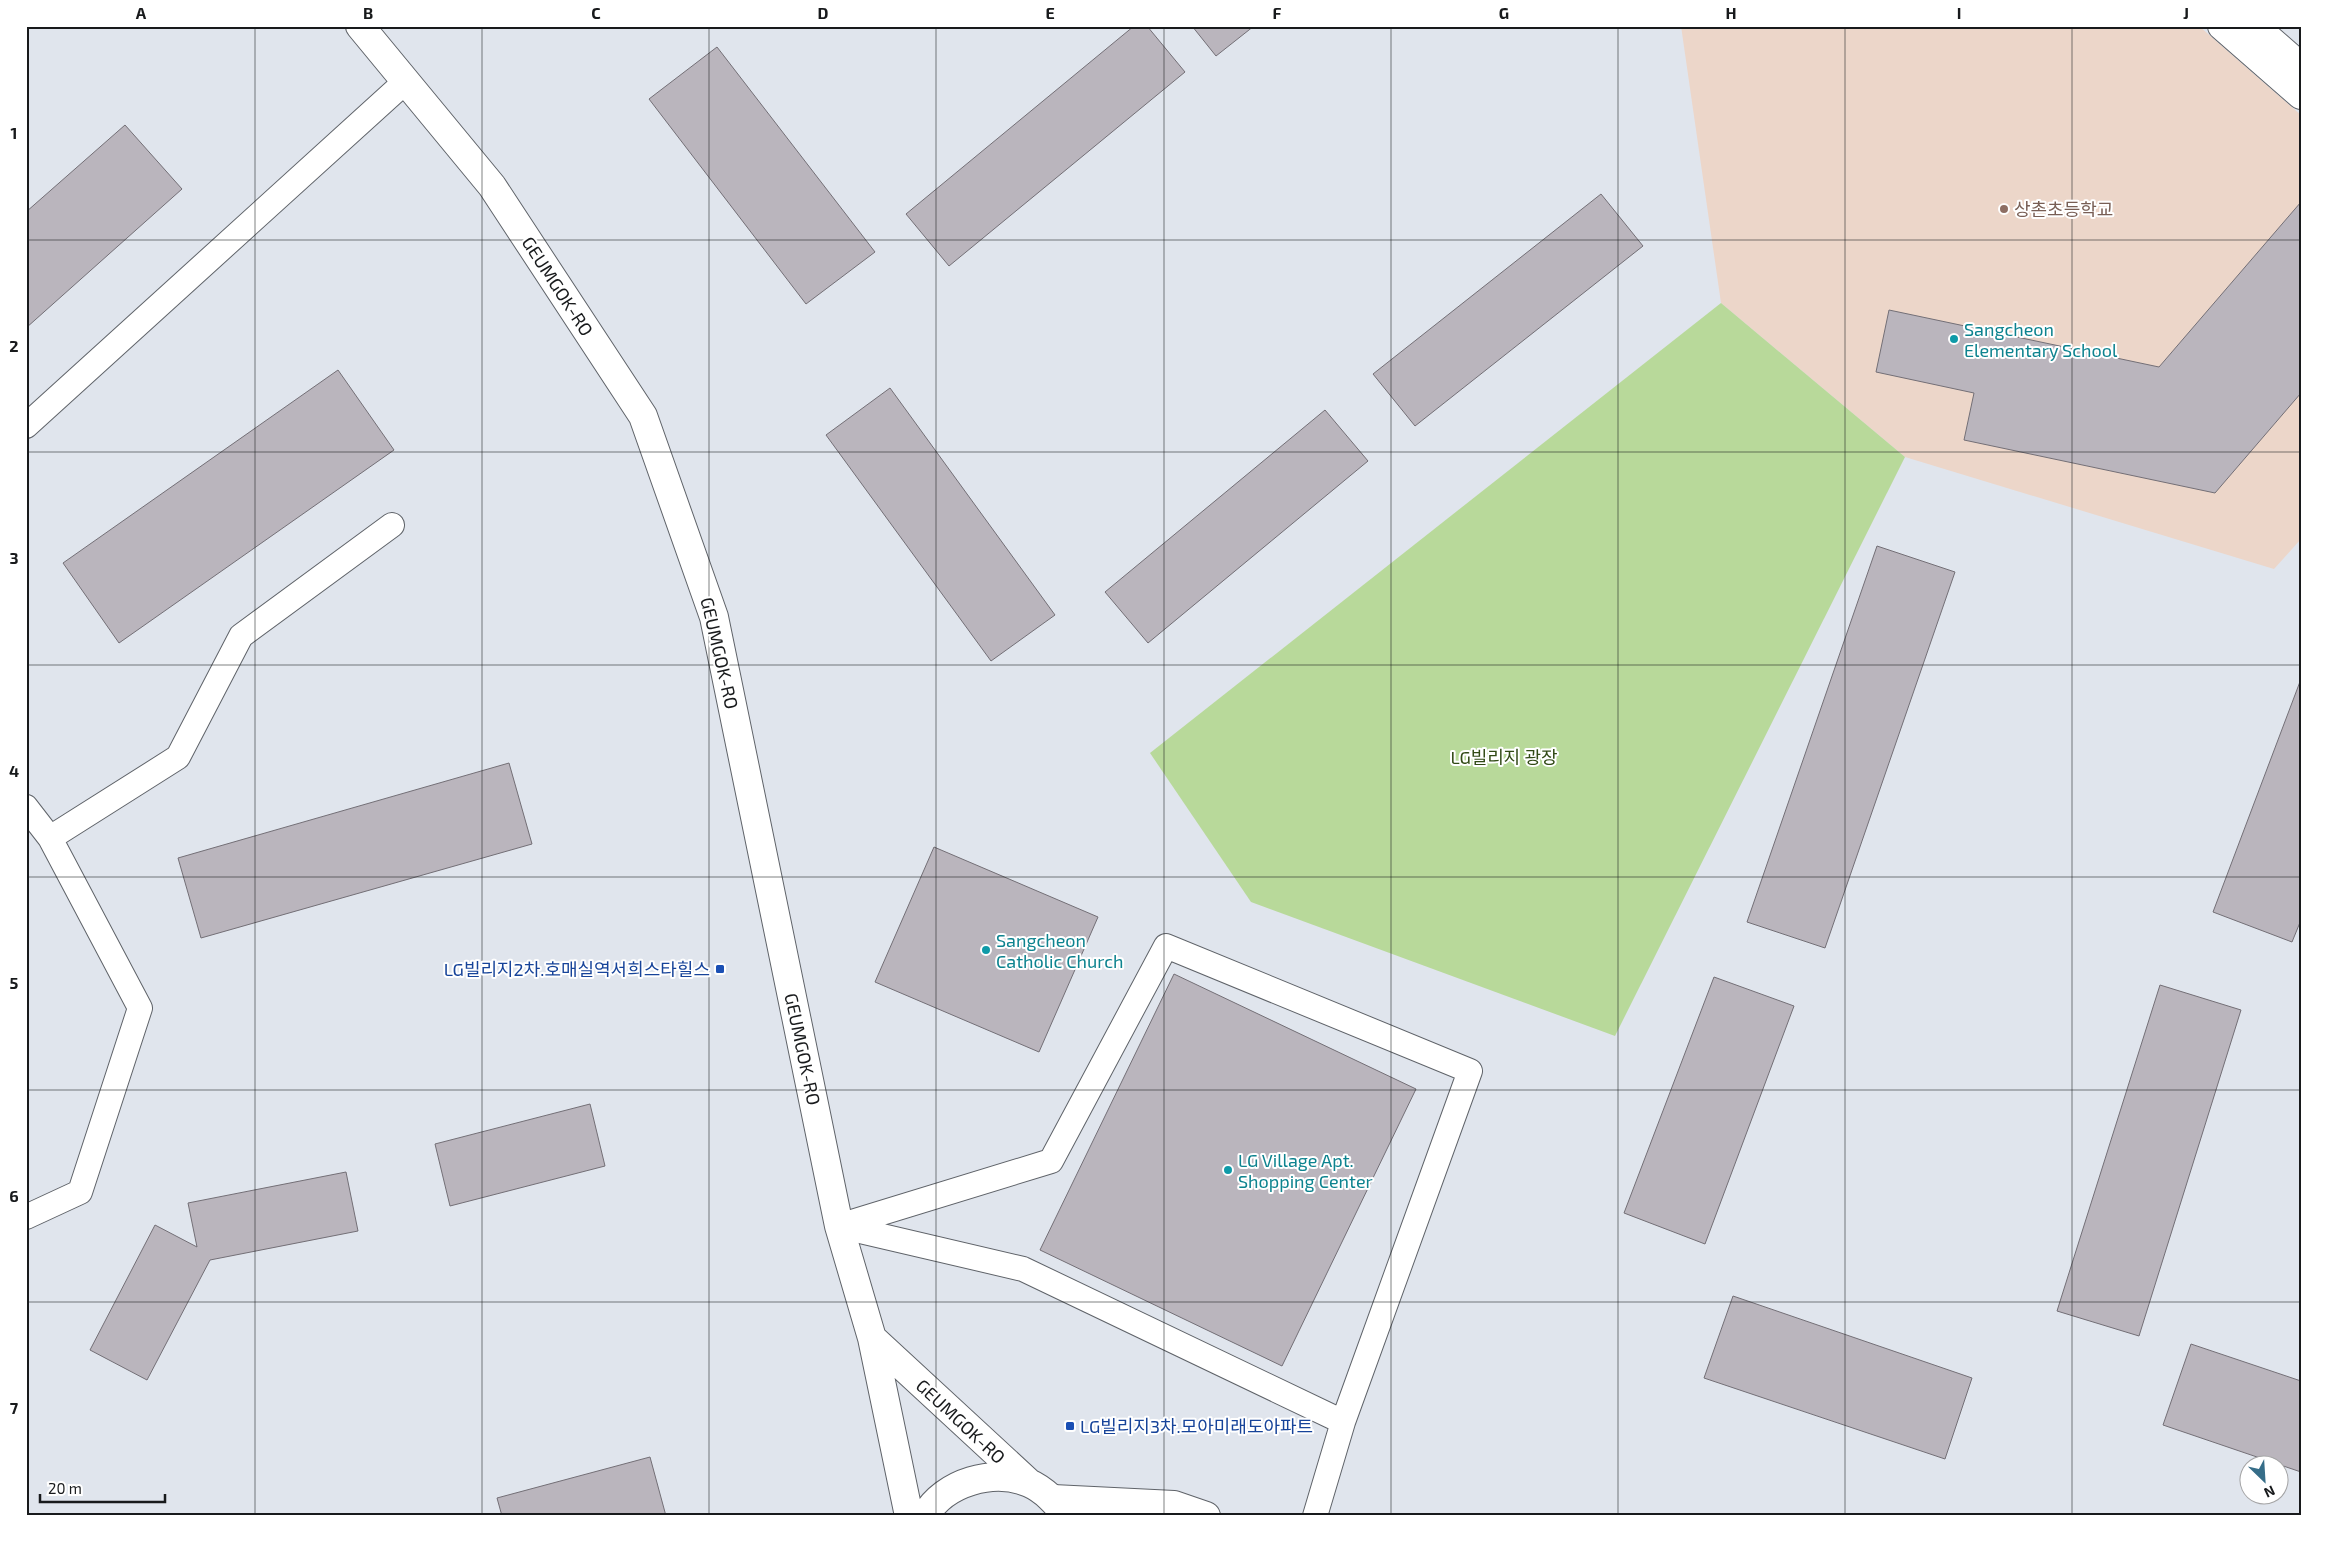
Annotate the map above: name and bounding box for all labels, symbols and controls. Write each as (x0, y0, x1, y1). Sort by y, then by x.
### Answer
text: A (136, 3, 147, 22)
text: B (363, 3, 373, 22)
text: C (591, 3, 601, 22)
text: D (818, 3, 829, 22)
text: E (1045, 3, 1055, 22)
text: F (1273, 3, 1282, 22)
text: G (1499, 3, 1509, 22)
text: H (1725, 3, 1737, 22)
text: I (1957, 3, 1961, 22)
text: J (2183, 3, 2189, 22)
text: 1 (11, 123, 17, 142)
place label: 상촌초등학교 (2014, 198, 2113, 220)
marker: 상촌초등학교 (1998, 203, 2010, 215)
street label: GEUMGOK-RO (518, 232, 598, 340)
place label: Sangcheon Elementary School (1964, 318, 2118, 361)
marker: Sangcheon Elementary School (1948, 333, 1960, 345)
text: 2 (9, 336, 19, 355)
text: 3 (9, 548, 19, 567)
street label: GEUMGOK-RO (696, 595, 744, 711)
park label: LG빌리지 광장 (1450, 746, 1558, 768)
text: 4 (9, 761, 19, 780)
place label: Sangcheon Catholic Church (996, 929, 1124, 972)
marker: Sangcheon Catholic Church (980, 944, 992, 956)
place label: LG빌리지2차.호매실역서희스타힐스 (444, 958, 710, 980)
marker: LG빌리지2차.호매실역서희스타힐스 (714, 963, 726, 975)
text: 5 (10, 973, 19, 992)
street label: GEUMGOK-RO (780, 991, 826, 1107)
place label: LG Village Apt. Shopping Center (1238, 1149, 1373, 1192)
marker: LG Village Apt. Shopping Center (1222, 1164, 1234, 1176)
text: 6 (9, 1186, 19, 1205)
street label: GEUMGOK-RO (912, 1374, 1010, 1468)
text: 7 (10, 1398, 19, 1417)
place label: LG빌리지3차.모아미래도아파트 (1080, 1415, 1313, 1437)
marker: LG빌리지3차.모아미래도아파트 (1064, 1420, 1076, 1432)
north arrow (2240, 1454, 2290, 1504)
scale bar (40, 1472, 165, 1504)
text: 20 m (48, 1479, 82, 1497)
text: N (2262, 1482, 2278, 1502)

